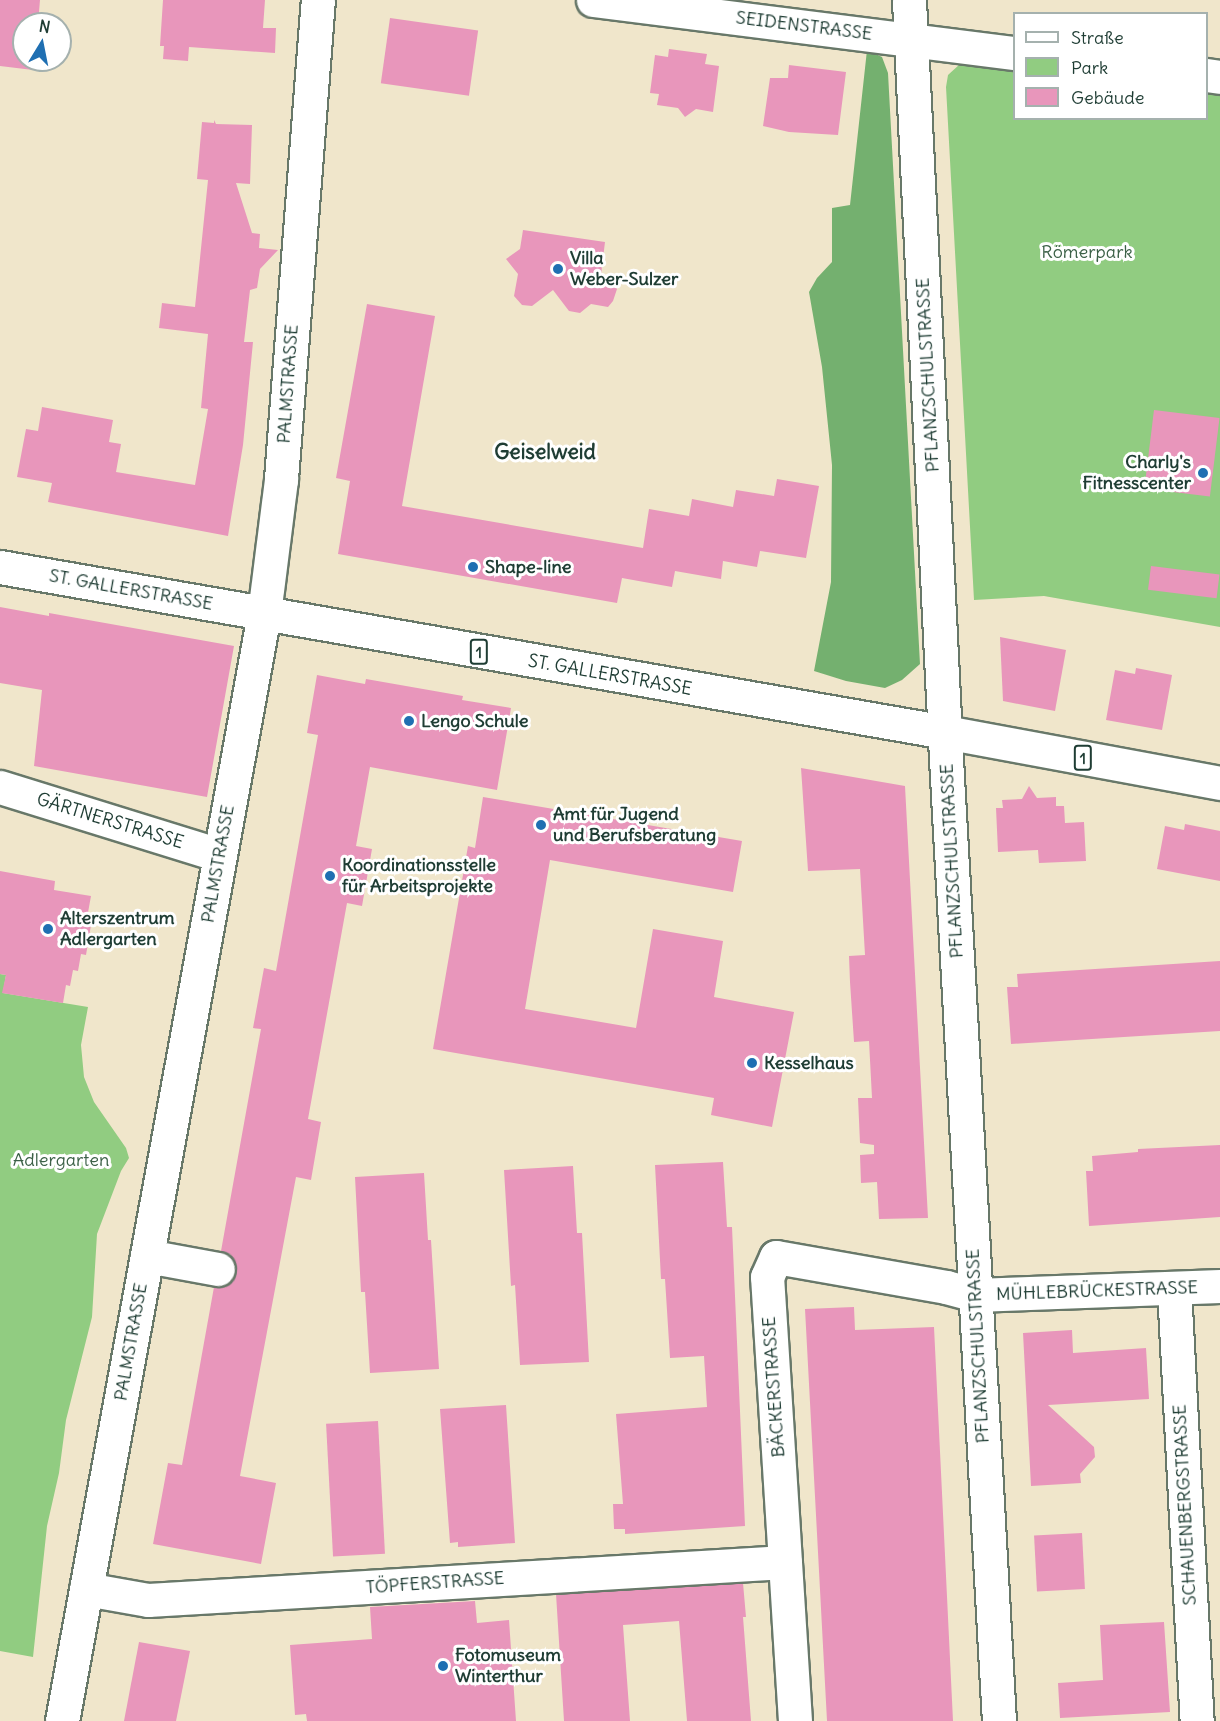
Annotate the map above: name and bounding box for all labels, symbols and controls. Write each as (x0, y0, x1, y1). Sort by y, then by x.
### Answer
street label: SEIDENSTRASSE (735, 7, 873, 45)
north arrow (12, 12, 72, 72)
legend (1013, 12, 1208, 120)
text: N (38, 15, 52, 37)
text: Straße (1071, 26, 1124, 49)
text: Park (1071, 56, 1108, 79)
text: Gebäude (1071, 86, 1144, 109)
park label: Römerpark (1041, 241, 1133, 263)
place label: Villa Weber-Sulzer (570, 248, 678, 290)
marker: Villa Weber-Sulzer (551, 262, 565, 276)
street label: PFLANZSCHULSTRASSE (912, 277, 944, 473)
street label: PALMSTRASSE (273, 324, 303, 444)
district label: Geiselweid (494, 439, 596, 465)
place label: Charly's Fitnesscenter (1082, 452, 1191, 494)
marker: Charly's Fitnesscenter (1196, 466, 1210, 480)
place label: Shape-line (485, 556, 572, 578)
marker: Shape-line (466, 560, 480, 574)
street label: ST. GALLERSTRASSE (47, 565, 215, 615)
road number: 1 (468, 639, 490, 665)
street label: ST. GALLERSTRASSE (526, 650, 694, 700)
place label: Lengo Schule (421, 710, 529, 732)
marker: Lengo Schule (402, 714, 416, 728)
road number: 1 (1072, 745, 1094, 771)
street label: PFLANZSCHULSTRASSE (936, 763, 968, 959)
street label: GÄRTNERSTRASSE (34, 788, 186, 854)
street label: PALMSTRASSE (197, 803, 239, 925)
place label: Amt für Jugend und Berufsberatung (553, 804, 716, 846)
marker: Amt für Jugend und Berufsberatung (534, 818, 548, 832)
place label: Koordinationsstelle für Arbeitsprojekte (342, 855, 496, 898)
marker: Koordinationsstelle für Arbeitsprojekte (323, 869, 337, 883)
place label: Alterszentrum Adlergarten (60, 908, 175, 950)
marker: Alterszentrum Adlergarten (41, 922, 55, 936)
place label: Kesselhaus (764, 1052, 854, 1074)
marker: Kesselhaus (745, 1056, 759, 1070)
park label: Adlergarten (13, 1149, 109, 1171)
street label: PFLANZSCHULSTRASSE (962, 1248, 994, 1444)
street label: MÜHLEBRÜCKESTRASSE (996, 1277, 1198, 1305)
street label: PALMSTRASSE (110, 1281, 152, 1403)
street label: BÄCKERSTRASSE (758, 1316, 790, 1458)
street label: SCHAUENBERGSTRASSE (1169, 1404, 1201, 1606)
street label: TÖPFERSTRASSE (365, 1567, 505, 1599)
place label: Fotomuseum Winterthur (455, 1645, 561, 1688)
marker: Fotomuseum Winterthur (436, 1659, 450, 1673)

